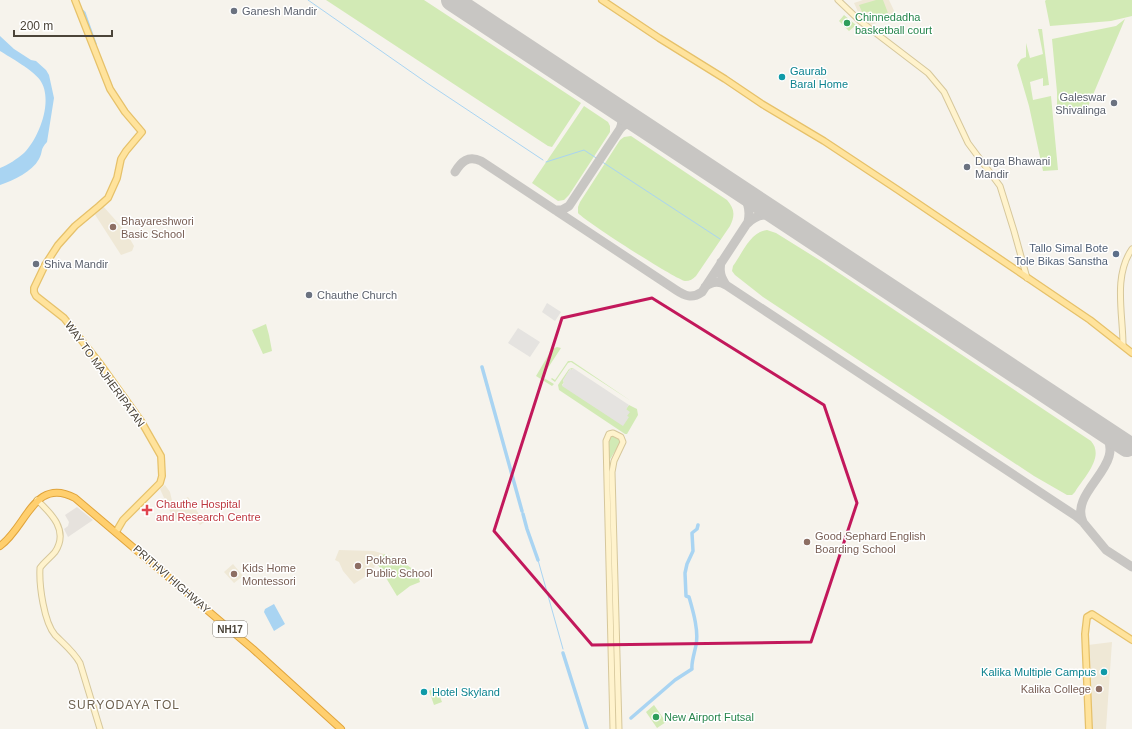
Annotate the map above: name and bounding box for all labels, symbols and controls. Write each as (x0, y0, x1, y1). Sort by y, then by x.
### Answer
place label: Ganesh Mandir (242, 5, 318, 17)
marker: Ganesh Mandir (229, 6, 239, 16)
place label: Chinnedadha basketball court (855, 11, 932, 36)
scale bar (14, 12, 112, 38)
marker: Chinnedadha basketball court (842, 18, 852, 28)
text: 200 m (20, 19, 53, 33)
place label: Gaurab Baral Home (790, 65, 848, 90)
marker: Gaurab Baral Home (777, 72, 787, 82)
place label: Galeswar Shivalinga (1055, 91, 1107, 116)
marker: Galeswar Shivalinga (1109, 98, 1119, 108)
place label: Durga Bhawani Mandir (975, 155, 1050, 180)
marker: Durga Bhawani Mandir (962, 162, 972, 172)
place label: Bhayareshwori Basic School (121, 215, 194, 240)
marker: Bhayareshwori Basic School (108, 222, 118, 232)
place label: Tallo Simal Bote Tole Bikas Sanstha (1014, 242, 1109, 267)
marker: Tallo Simal Bote Tole Bikas Sanstha (1111, 249, 1121, 259)
place label: Shiva Mandir (44, 258, 109, 270)
marker: Shiva Mandir (31, 259, 41, 269)
place label: Chauthe Church (317, 289, 397, 301)
marker: Chauthe Church (304, 290, 314, 300)
street label: WAY TO MAJHERIPATAN (63, 319, 147, 429)
place label: Chauthe Hospital and Research Centre (156, 498, 261, 523)
marker: Chauthe Hospital and Research Centre (141, 504, 153, 516)
place label: Good Sephard English Boarding School (815, 530, 926, 555)
marker: Good Sephard English Boarding School (802, 537, 812, 547)
street label: PRITHVI HIGHWAY (131, 542, 213, 616)
place label: Pokhara Public School (366, 554, 433, 579)
marker: Pokhara Public School (353, 561, 363, 571)
place label: Kids Home Montessori (242, 562, 296, 587)
marker: Kids Home Montessori (229, 569, 239, 579)
road number: NH17 (213, 621, 247, 637)
place label: Kalika Multiple Campus (981, 666, 1096, 678)
marker: Kalika Multiple Campus (1099, 667, 1109, 677)
place label: Kalika College (1021, 683, 1091, 695)
marker: Kalika College (1094, 684, 1104, 694)
place label: Hotel Skyland (432, 686, 500, 698)
marker: Hotel Skyland (419, 687, 429, 697)
district label: SURYODAYA TOL (68, 698, 180, 712)
place label: New Airport Futsal (664, 711, 754, 723)
marker: New Airport Futsal (651, 712, 661, 722)

